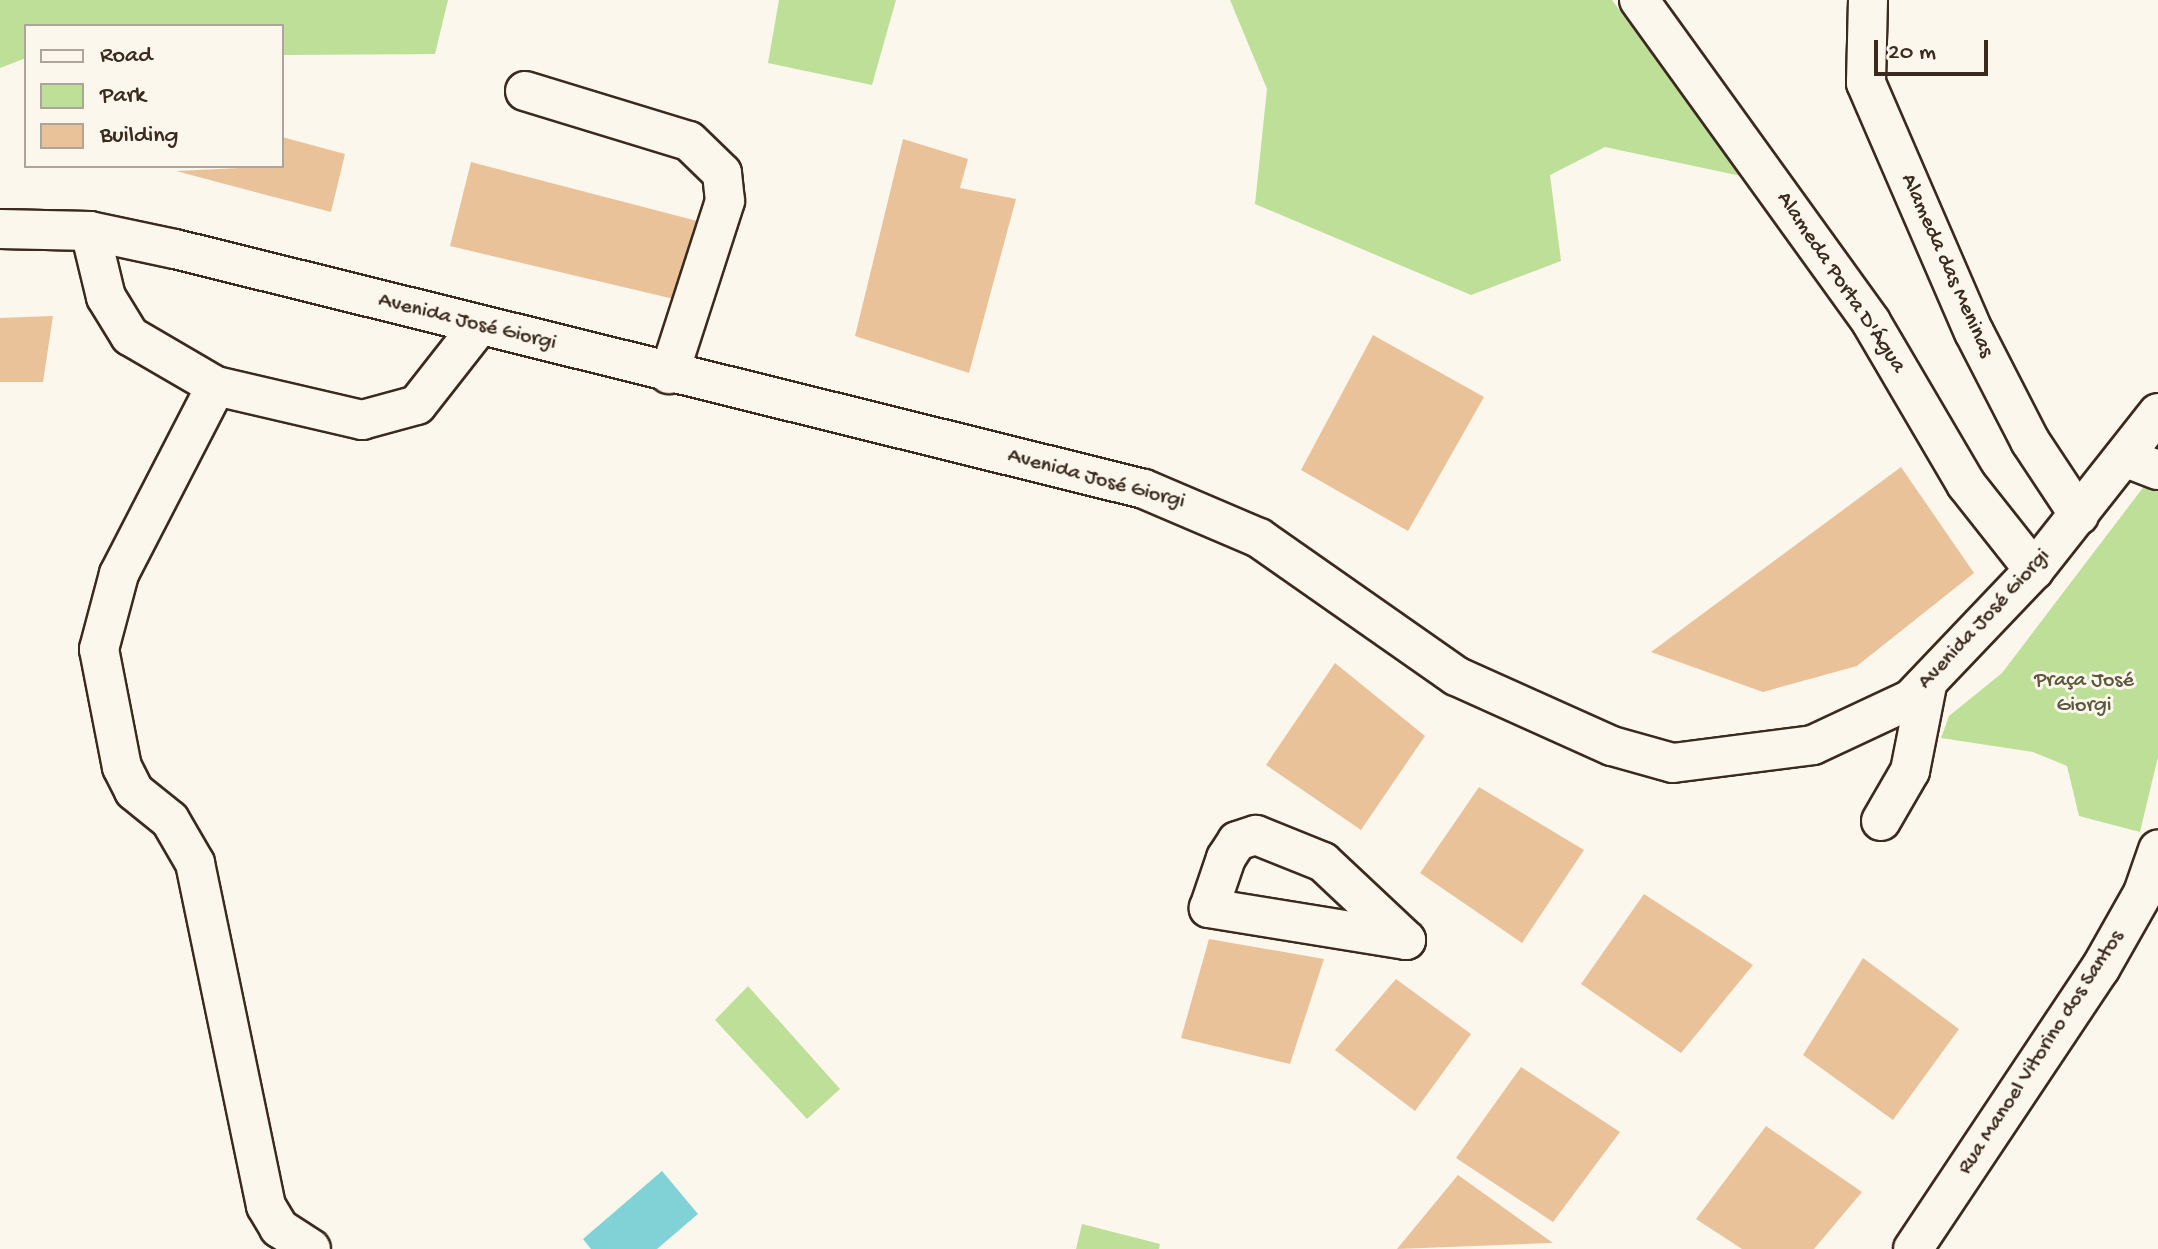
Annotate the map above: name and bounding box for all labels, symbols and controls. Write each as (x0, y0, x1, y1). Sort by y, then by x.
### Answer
legend (24, 24, 284, 168)
scale bar (1878, 24, 1992, 74)
text: 20 m (1888, 39, 1936, 68)
text: Road (100, 42, 152, 71)
text: Park (100, 82, 146, 111)
text: Building (100, 122, 178, 151)
street label: Alameda das Meninas (1894, 170, 1998, 362)
street label: Alameda Porta D'Água (1769, 187, 1911, 379)
street label: Avenida José Giorgi (375, 288, 559, 358)
street label: Avenida José Giorgi (1004, 444, 1188, 516)
street label: Avenida José Giorgi (1913, 544, 2057, 696)
park label: Praça José Giorgi (2034, 668, 2134, 720)
street label: Rua Manoel Vitorino dos Santos (1953, 926, 2131, 1180)

